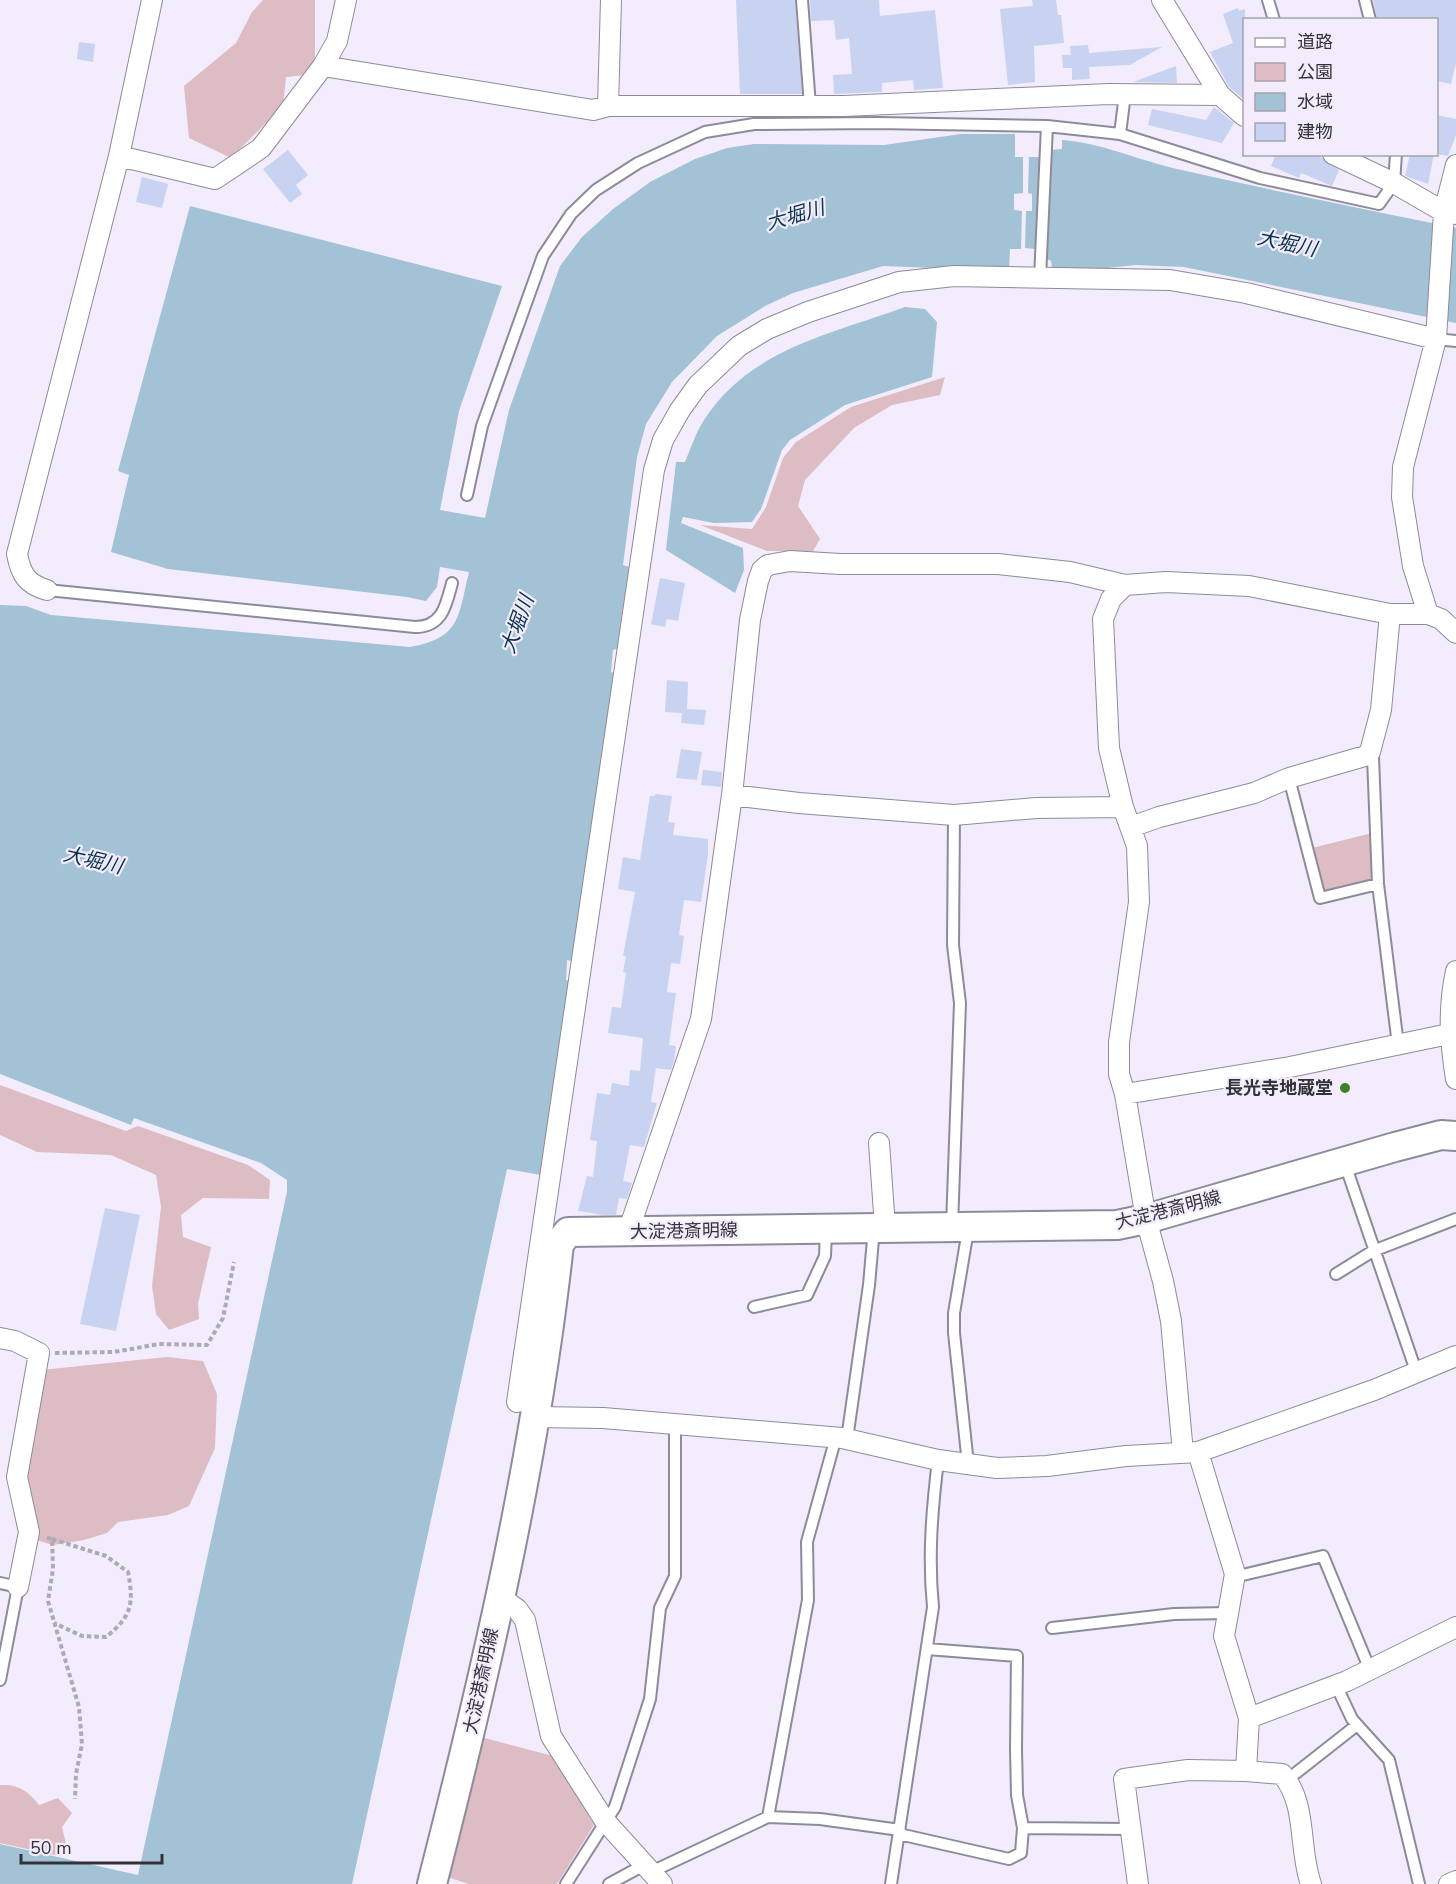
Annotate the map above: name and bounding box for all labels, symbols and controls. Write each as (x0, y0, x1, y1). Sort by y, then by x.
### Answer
legend (1243, 18, 1438, 156)
text: 道路 (1297, 30, 1333, 54)
text: 公園 (1297, 60, 1333, 84)
text: 水域 (1297, 90, 1333, 114)
text: 建物 (1297, 120, 1333, 144)
water label: 大堀川 (763, 194, 830, 237)
water label: 大堀川 (1255, 224, 1321, 263)
water label: 大堀川 (495, 589, 541, 657)
water label: 大堀川 (61, 841, 127, 881)
place label: 長光寺地蔵堂 (1225, 1076, 1333, 1100)
marker: 長光寺地蔵堂 (1338, 1081, 1352, 1095)
street label: 大淀港斎明線 (1113, 1185, 1223, 1235)
street label: 大淀港斎明線 (630, 1218, 738, 1244)
street label: 大淀港斎明線 (458, 1626, 504, 1736)
scale bar (21, 1827, 162, 1865)
text: 50 m (30, 1836, 72, 1860)

